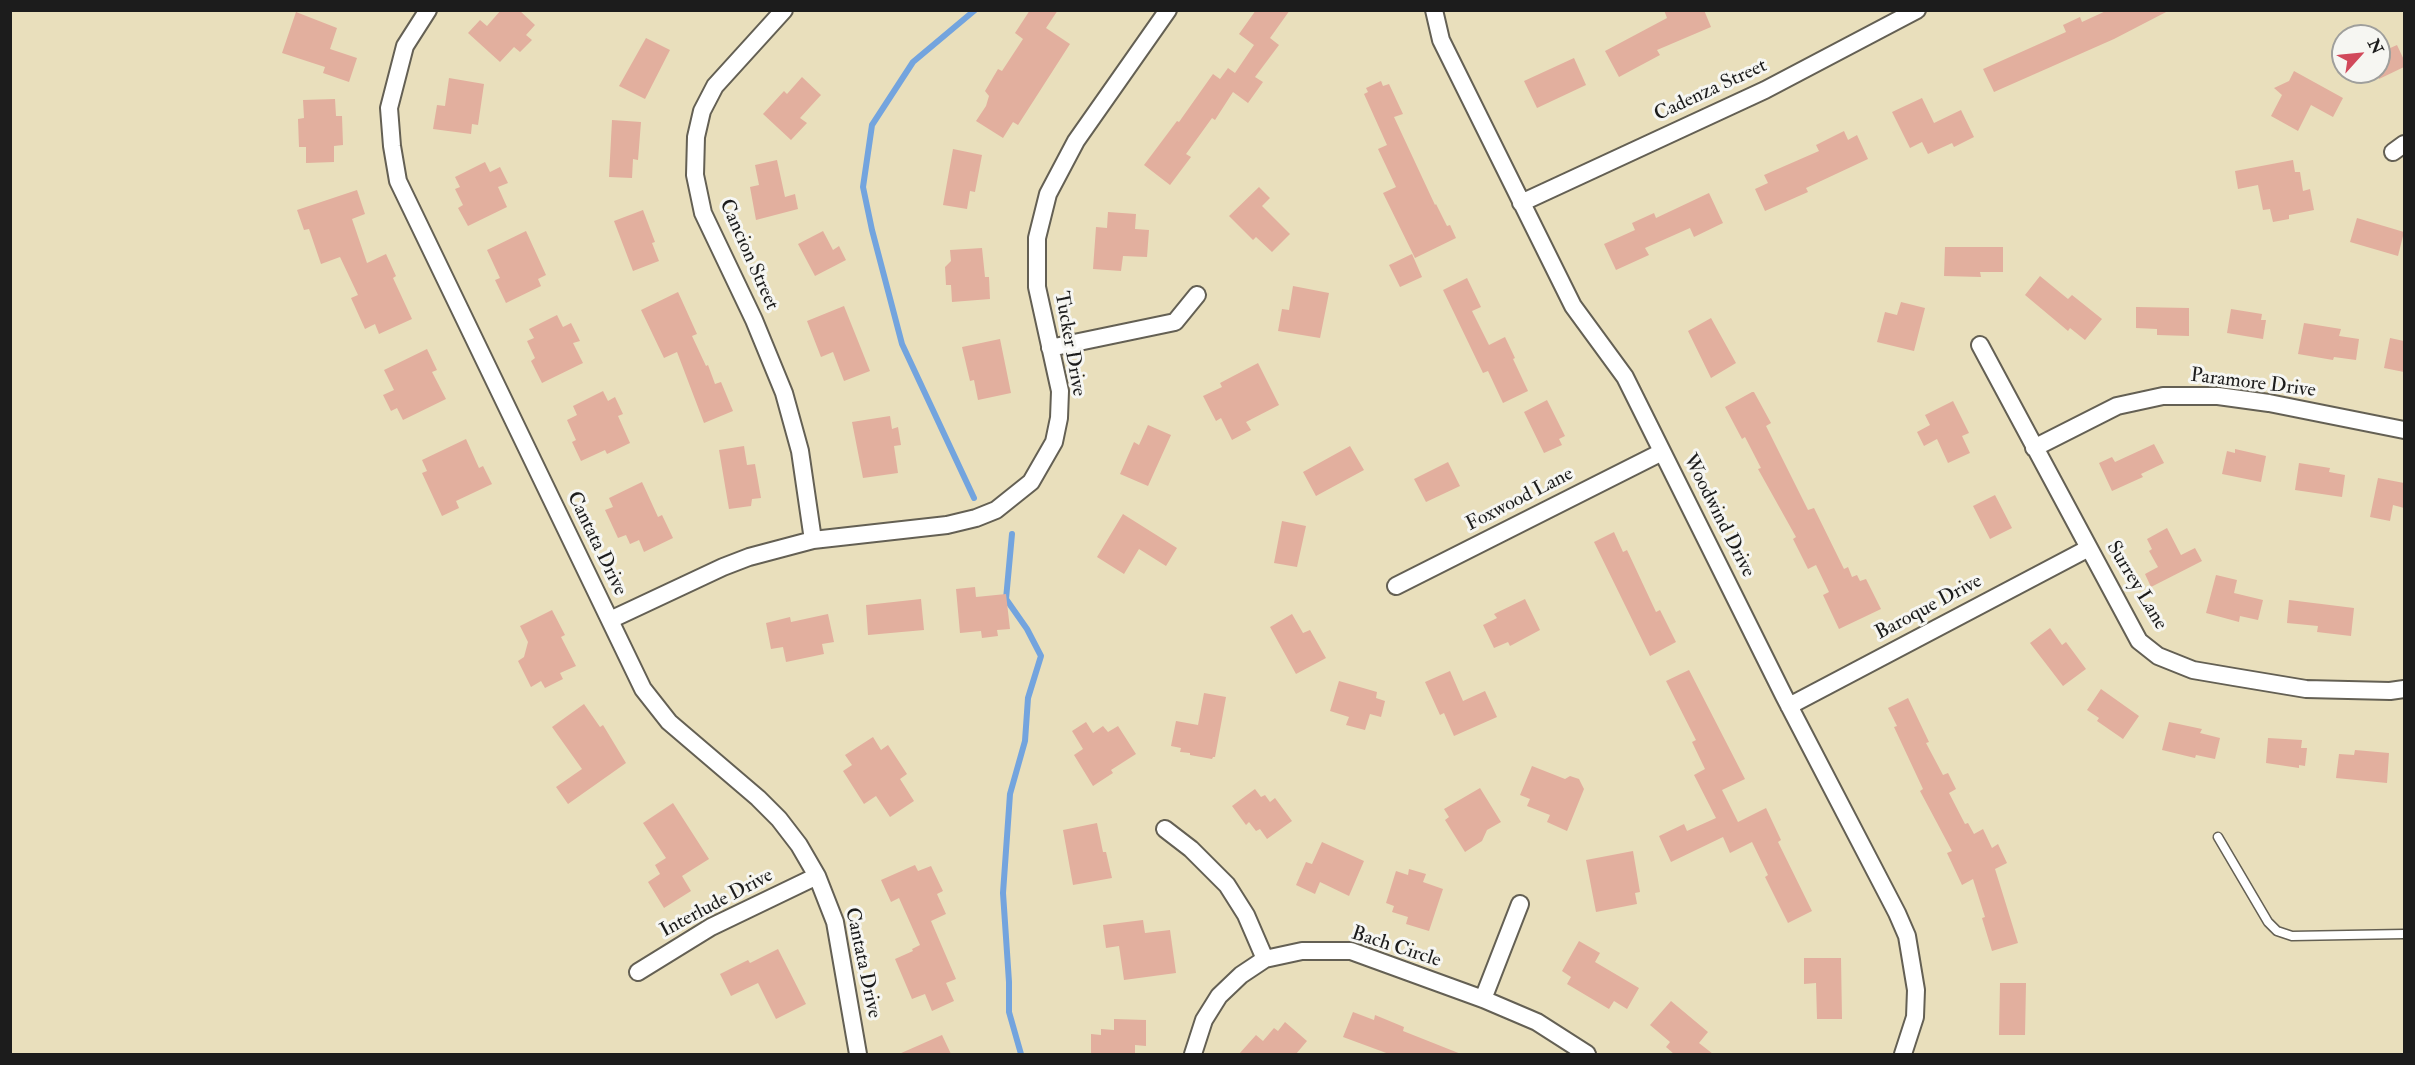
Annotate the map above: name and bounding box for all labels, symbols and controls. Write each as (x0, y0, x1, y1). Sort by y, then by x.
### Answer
north arrow (2331, 24, 2391, 84)
text: N (2363, 36, 2387, 58)
street label: Cadenza Street (1651, 54, 1771, 128)
street label: Cancion Street (713, 196, 783, 314)
street label: Tucker Drive (1048, 290, 1090, 398)
street label: Paramore Drive (2189, 364, 2317, 404)
street label: Woodwind Drive (1677, 450, 1759, 582)
street label: Foxwood Lane (1462, 463, 1578, 537)
street label: Cantata Drive (561, 488, 631, 600)
street label: Surrey Lane (2100, 537, 2172, 635)
street label: Baroque Drive (1871, 570, 1987, 646)
street label: Interlude Drive (657, 864, 777, 944)
street label: Cantata Drive (839, 906, 885, 1020)
street label: Bach Circle (1348, 922, 1444, 974)

